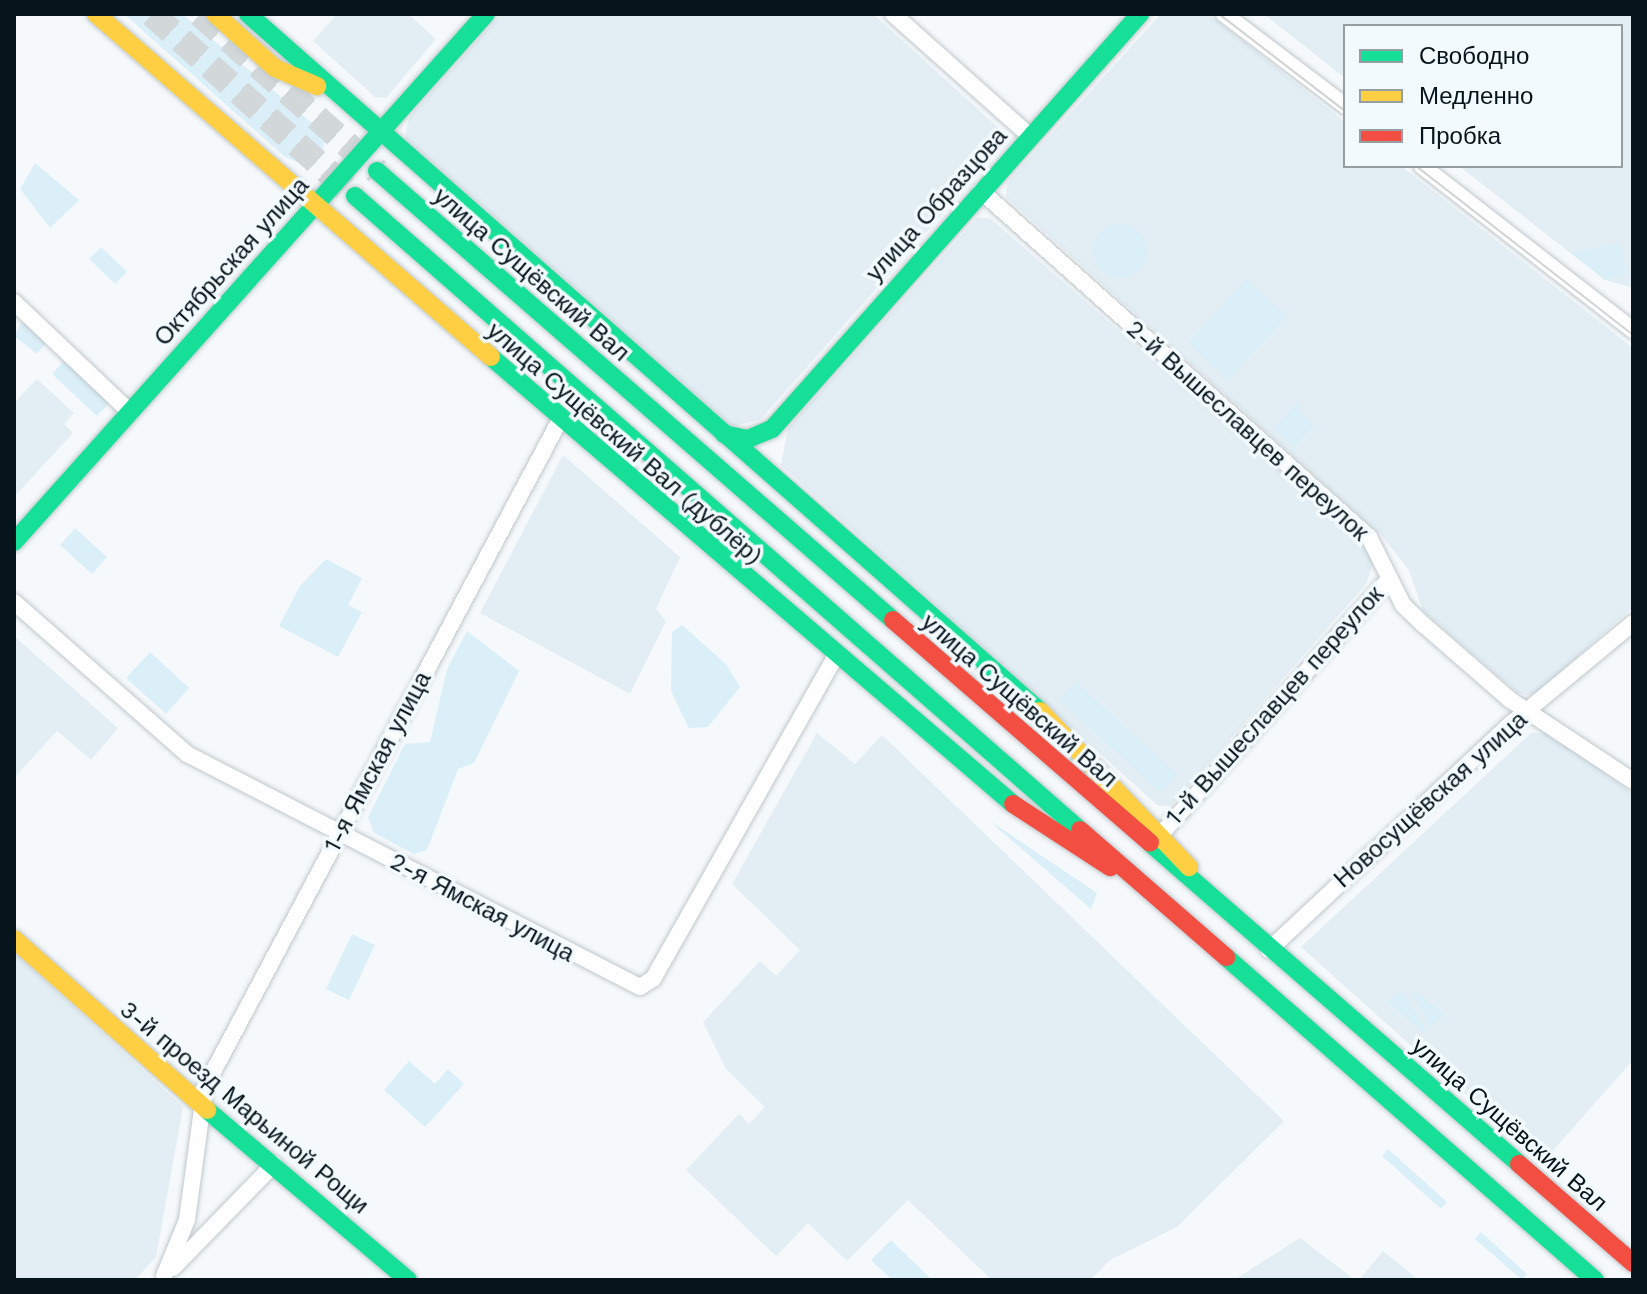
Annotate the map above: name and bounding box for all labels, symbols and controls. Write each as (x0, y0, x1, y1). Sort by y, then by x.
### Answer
legend (1343, 24, 1623, 168)
text: Свободно (1419, 42, 1529, 70)
text: Медленно (1419, 82, 1533, 110)
street label: улица Образцова (861, 122, 1013, 288)
text: Пробка (1419, 122, 1501, 150)
street label: Октябрьская улица (149, 172, 315, 352)
street label: улица Сущёвский Вал (427, 182, 635, 368)
street label: 2-й Вышеславцев переулок (1120, 315, 1374, 547)
street label: улица Сущёвский Вал (дублёр) (481, 317, 767, 571)
street label: 1-й Вышеславцев переулок (1160, 581, 1390, 831)
street label: улица Сущёвский Вал (915, 608, 1123, 794)
street label: 1-я Ямская улица (318, 667, 438, 857)
street label: Новосущёвская улица (1329, 706, 1533, 894)
street label: 2-я Ямская улица (385, 847, 579, 969)
street label: 3-й проезд Марьиной Рощи (114, 996, 374, 1220)
street label: улица Сущёвский Вал (1405, 1032, 1613, 1218)

